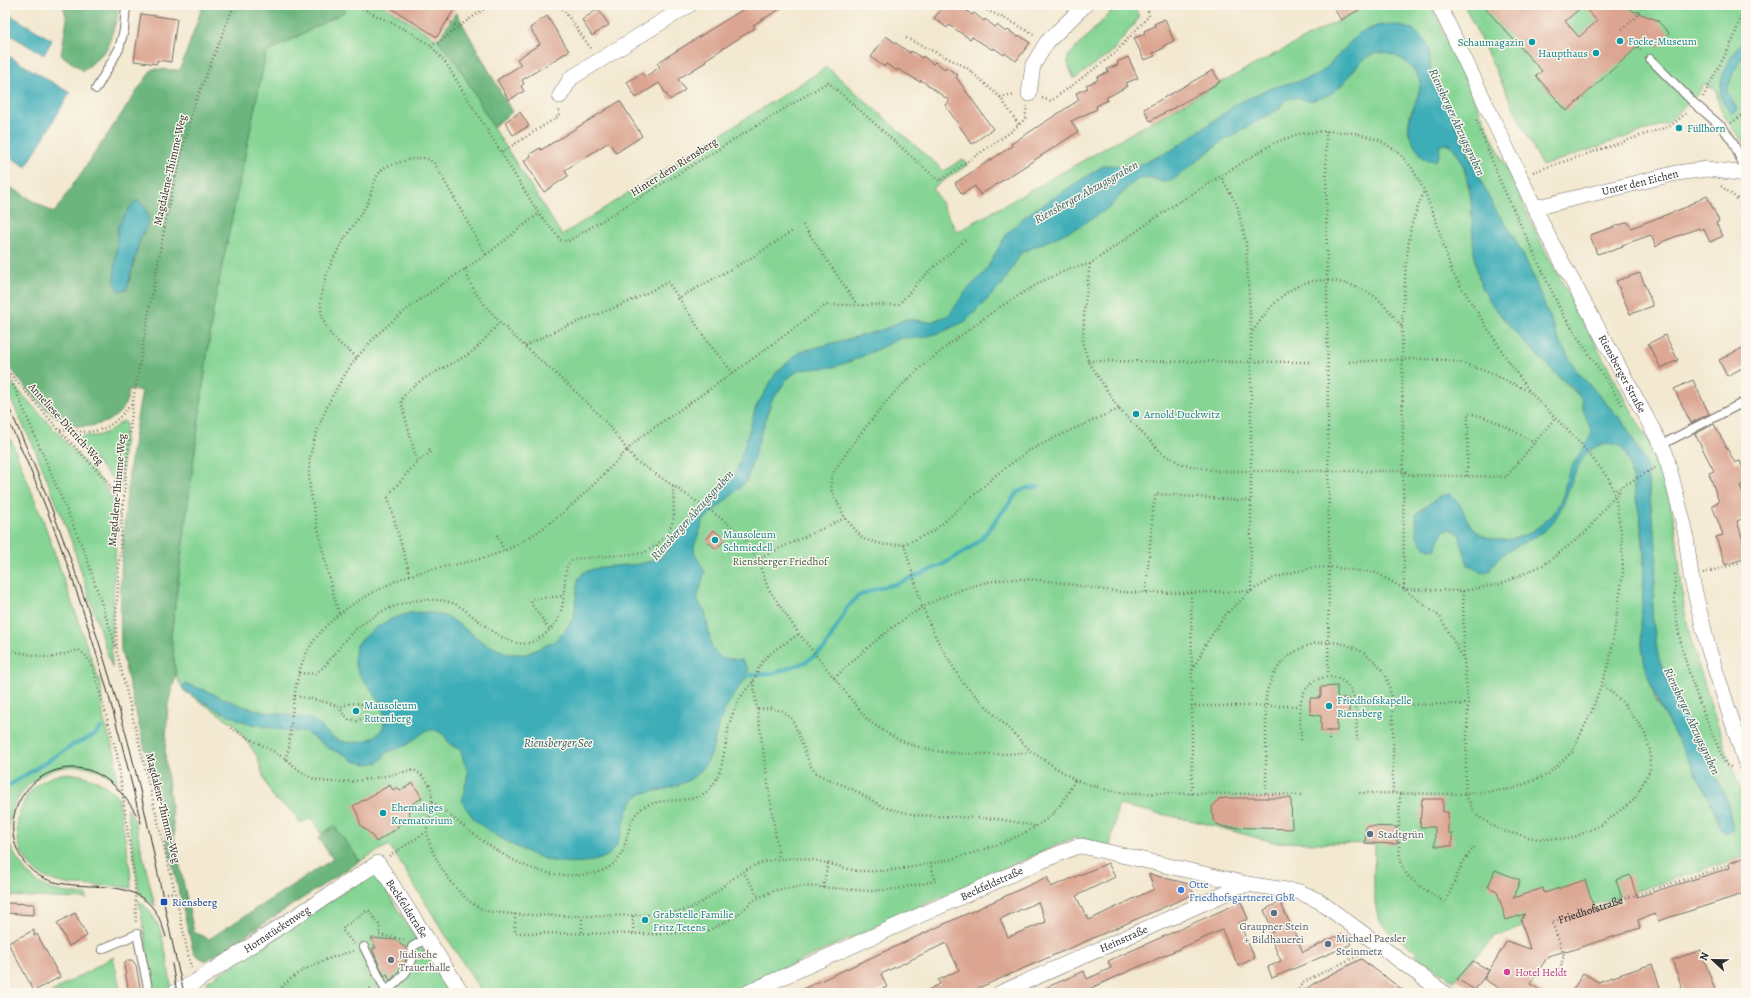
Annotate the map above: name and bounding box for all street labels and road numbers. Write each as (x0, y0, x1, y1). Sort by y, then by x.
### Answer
street label: Magdalene-Thimme-Weg (150, 113, 190, 227)
street label: Hinter dem Riensberg (628, 134, 721, 200)
street label: Unter den Eichen (1600, 166, 1680, 199)
street label: Riensberger Straße (1595, 332, 1650, 416)
street label: Anneliese-Dittrich-Weg (24, 379, 107, 469)
street label: Magdalene-Thimme-Weg (105, 433, 129, 547)
street label: Magdalene-Thimme-Weg (142, 751, 184, 865)
street label: Beckfeldstraße (958, 863, 1025, 904)
street label: Beckfeldstraße (383, 876, 432, 941)
street label: Friedhofstraße (1556, 892, 1625, 927)
street label: Hornstückenweg (240, 902, 313, 956)
street label: Heinstraße (1097, 921, 1150, 956)

